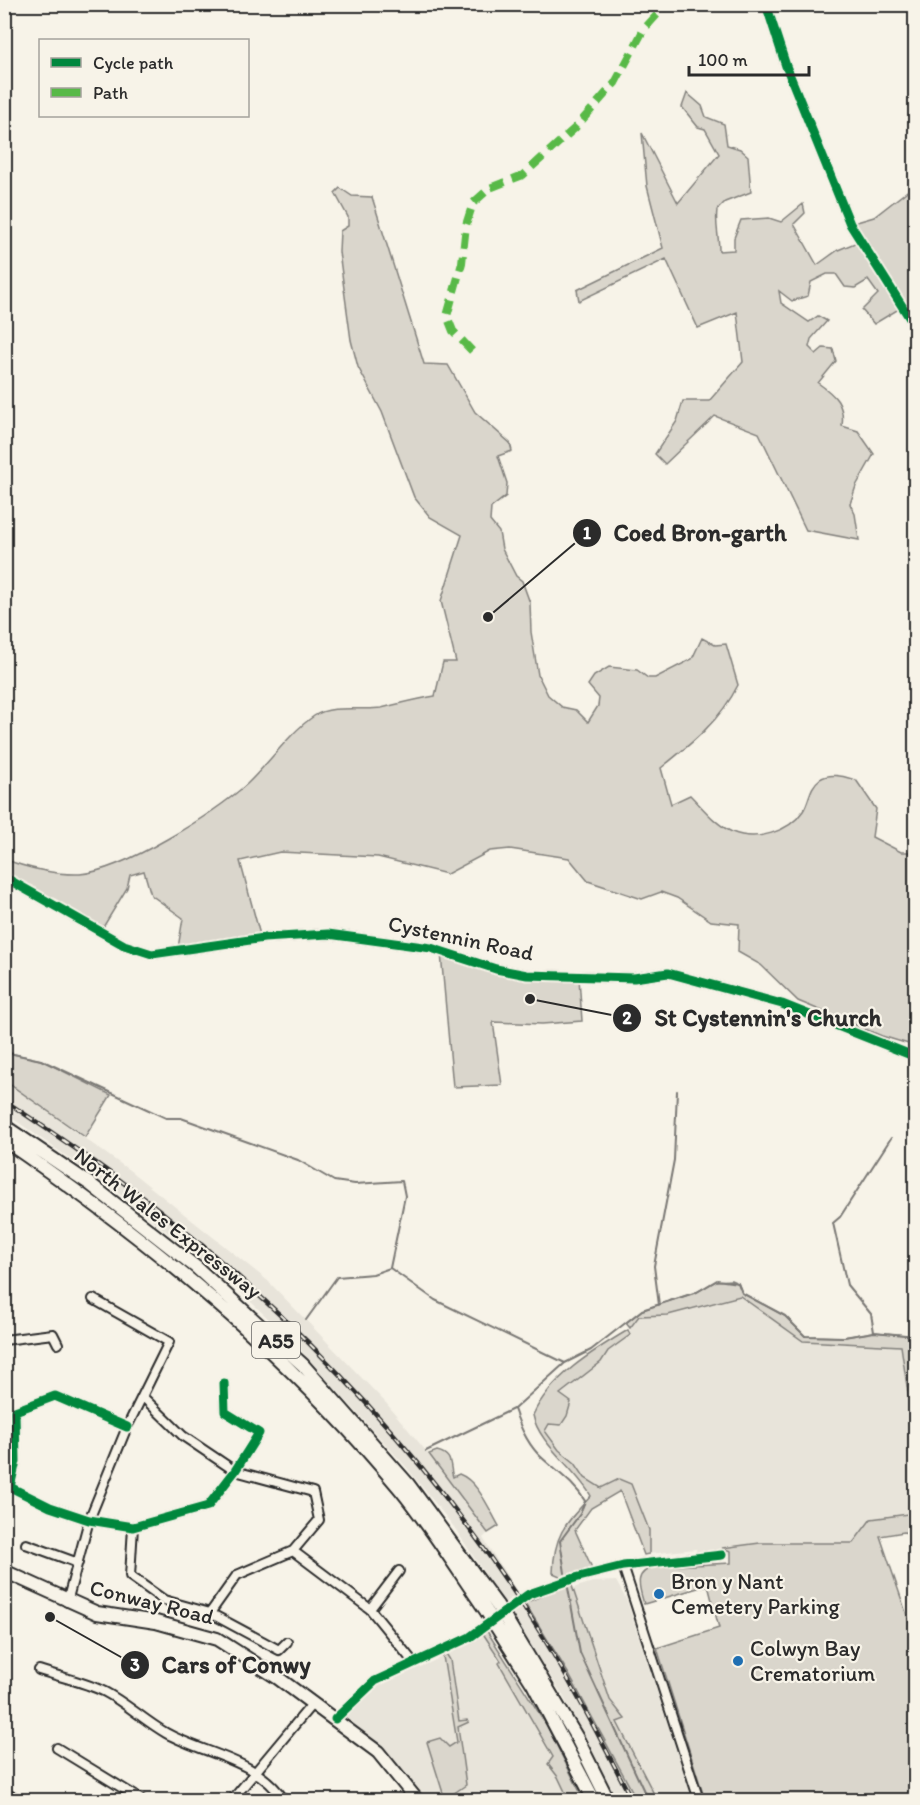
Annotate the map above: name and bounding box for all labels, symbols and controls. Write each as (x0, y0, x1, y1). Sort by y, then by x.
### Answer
legend (39, 39, 249, 117)
scale bar (689, 39, 809, 77)
text: 100 m (698, 49, 748, 71)
text: Cycle path (93, 52, 174, 74)
text: Path (93, 82, 128, 104)
callout: Coed Bron-garth (572, 512, 799, 554)
text: Coed Bron-garth (613, 518, 788, 548)
text: 1 (583, 522, 592, 544)
street label: Cystennin Road (386, 909, 536, 967)
callout: St Cystennin's Church (612, 997, 893, 1039)
text: St Cystennin's Church (654, 1003, 882, 1033)
text: 2 (622, 1007, 632, 1029)
street label: North Wales Expressway (69, 1141, 268, 1305)
road number: A55 (252, 1322, 300, 1358)
place label: Bron y Nant Cemetery Parking (671, 1568, 840, 1620)
street label: Conway Road (87, 1574, 217, 1630)
marker: Bron y Nant Cemetery Parking (652, 1587, 666, 1601)
place label: Colwyn Bay Crematorium (750, 1635, 876, 1687)
callout: Cars of Conwy (120, 1644, 323, 1686)
text: Cars of Conwy (161, 1650, 311, 1680)
text: 3 (130, 1654, 140, 1676)
marker: Colwyn Bay Crematorium (731, 1654, 745, 1668)

